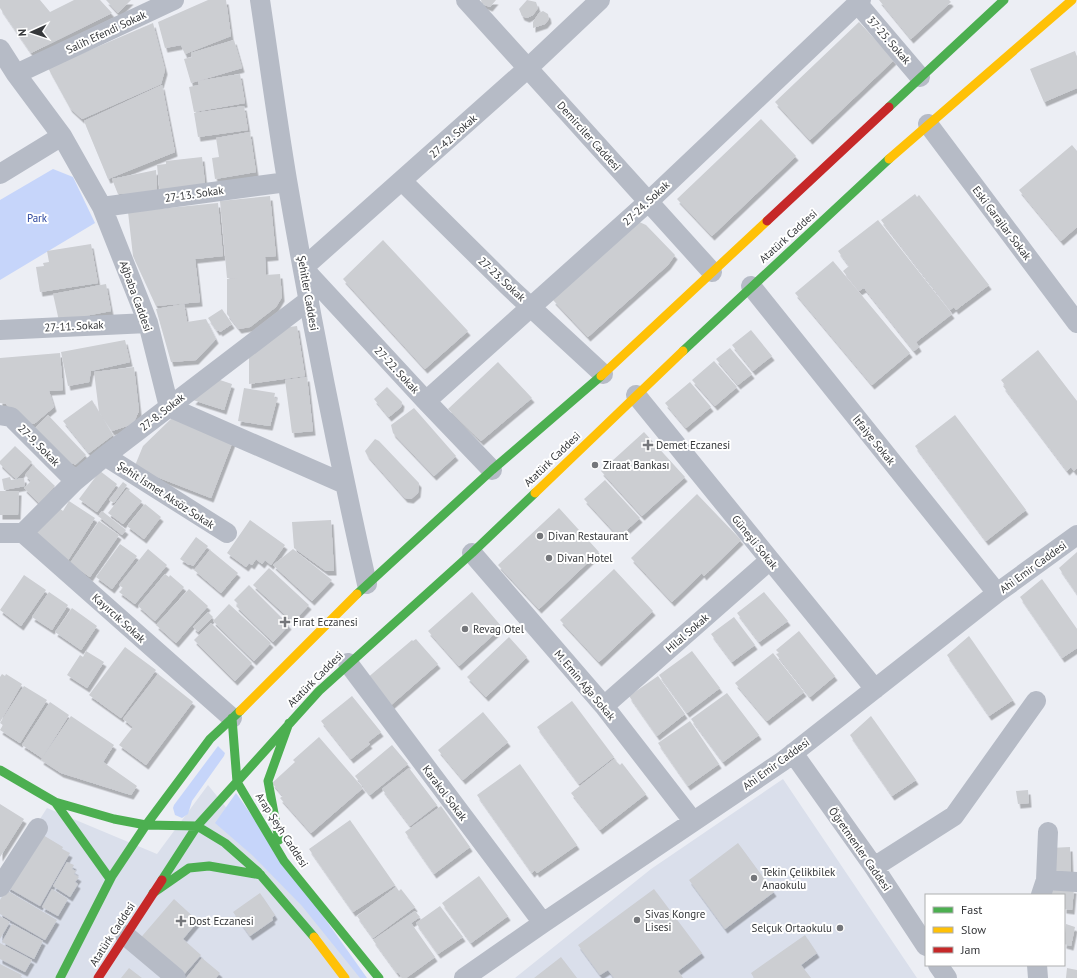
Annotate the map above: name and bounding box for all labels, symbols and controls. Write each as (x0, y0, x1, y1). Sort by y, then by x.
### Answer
street label: Salih Efendi Sokak (64, 7, 149, 57)
north arrow (12, 12, 52, 52)
street label: 37-25. Sokak (864, 13, 914, 68)
text: N (15, 29, 29, 37)
street label: Demirciler Caddesi (554, 98, 624, 174)
street label: 27-42. Sokak (426, 110, 480, 161)
street label: 27-24. Sokak (620, 177, 673, 228)
street label: 27-13. Sokak (164, 183, 225, 205)
street label: Eski Garajlar Sokak (970, 183, 1035, 263)
street label: Atatürk Caddesi (756, 206, 820, 266)
park label: Park (27, 211, 48, 225)
street label: Şehitler Caddesi (294, 254, 322, 332)
street label: 27-23. Sokak (476, 254, 529, 305)
street label: Ağbaba Caddesi (117, 259, 155, 333)
street label: 27-11. Sokak (44, 317, 105, 335)
street label: 27-22. Sokak (372, 344, 423, 397)
street label: 27-8. Sokak (137, 390, 188, 434)
street label: İtfaiye Sokak (850, 412, 899, 468)
street label: 27-9. Sokak (15, 421, 63, 469)
street label: Atatürk Caddesi (521, 428, 583, 489)
place label: Demet Eczanesi (656, 438, 730, 452)
marker: Demet Eczanesi (643, 440, 653, 450)
street label: Şehit İsmet Aksöz Sokak (115, 458, 218, 532)
place label: Ziraat Bankası (603, 458, 669, 472)
marker: Ziraat Bankası (590, 460, 600, 470)
street label: Güneşli Sokak (729, 512, 782, 573)
place label: Divan Restaurant (548, 529, 628, 543)
marker: Divan Restaurant (535, 531, 545, 541)
street label: Ahi Emir Caddesi (997, 538, 1069, 596)
place label: Divan Hotel (557, 551, 613, 565)
marker: Divan Hotel (544, 553, 554, 563)
street label: Kayırcık Sokak (89, 590, 149, 646)
street label: Hilal Sokak (662, 610, 712, 656)
place label: Fırat Eczanesi (293, 615, 358, 629)
marker: Fırat Eczanesi (280, 617, 290, 627)
place label: Revag Otel (473, 622, 525, 636)
marker: Revag Otel (460, 624, 470, 634)
street label: M. Emin Ağa Sokak (551, 647, 619, 724)
street label: Atatürk Caddesi (284, 648, 346, 710)
street label: Ahi Emir Caddesi (740, 735, 812, 793)
street label: Karakol Sokak (420, 762, 471, 824)
street label: Arap Şeyh Caddesi (253, 790, 311, 870)
street label: Öğretmenler Caddesi (826, 804, 894, 894)
place label: Tekin Çelikbilek Anaokulu (762, 865, 836, 892)
marker: Tekin Çelikbilek Anaokulu (749, 873, 759, 883)
legend (925, 894, 1065, 966)
street label: Atatürk Caddesi (86, 899, 138, 969)
text: Fast (961, 902, 982, 917)
place label: Sivas Kongre Lisesi (645, 907, 706, 934)
place label: Dost Eczanesi (189, 914, 254, 928)
marker: Sivas Kongre Lisesi (632, 915, 642, 925)
marker: Dost Eczanesi (176, 916, 186, 926)
place label: Selçuk Ortaokulu (752, 921, 832, 935)
text: Slow (961, 922, 986, 937)
marker: Selçuk Ortaokulu (835, 923, 845, 933)
text: Jam (960, 942, 980, 957)

